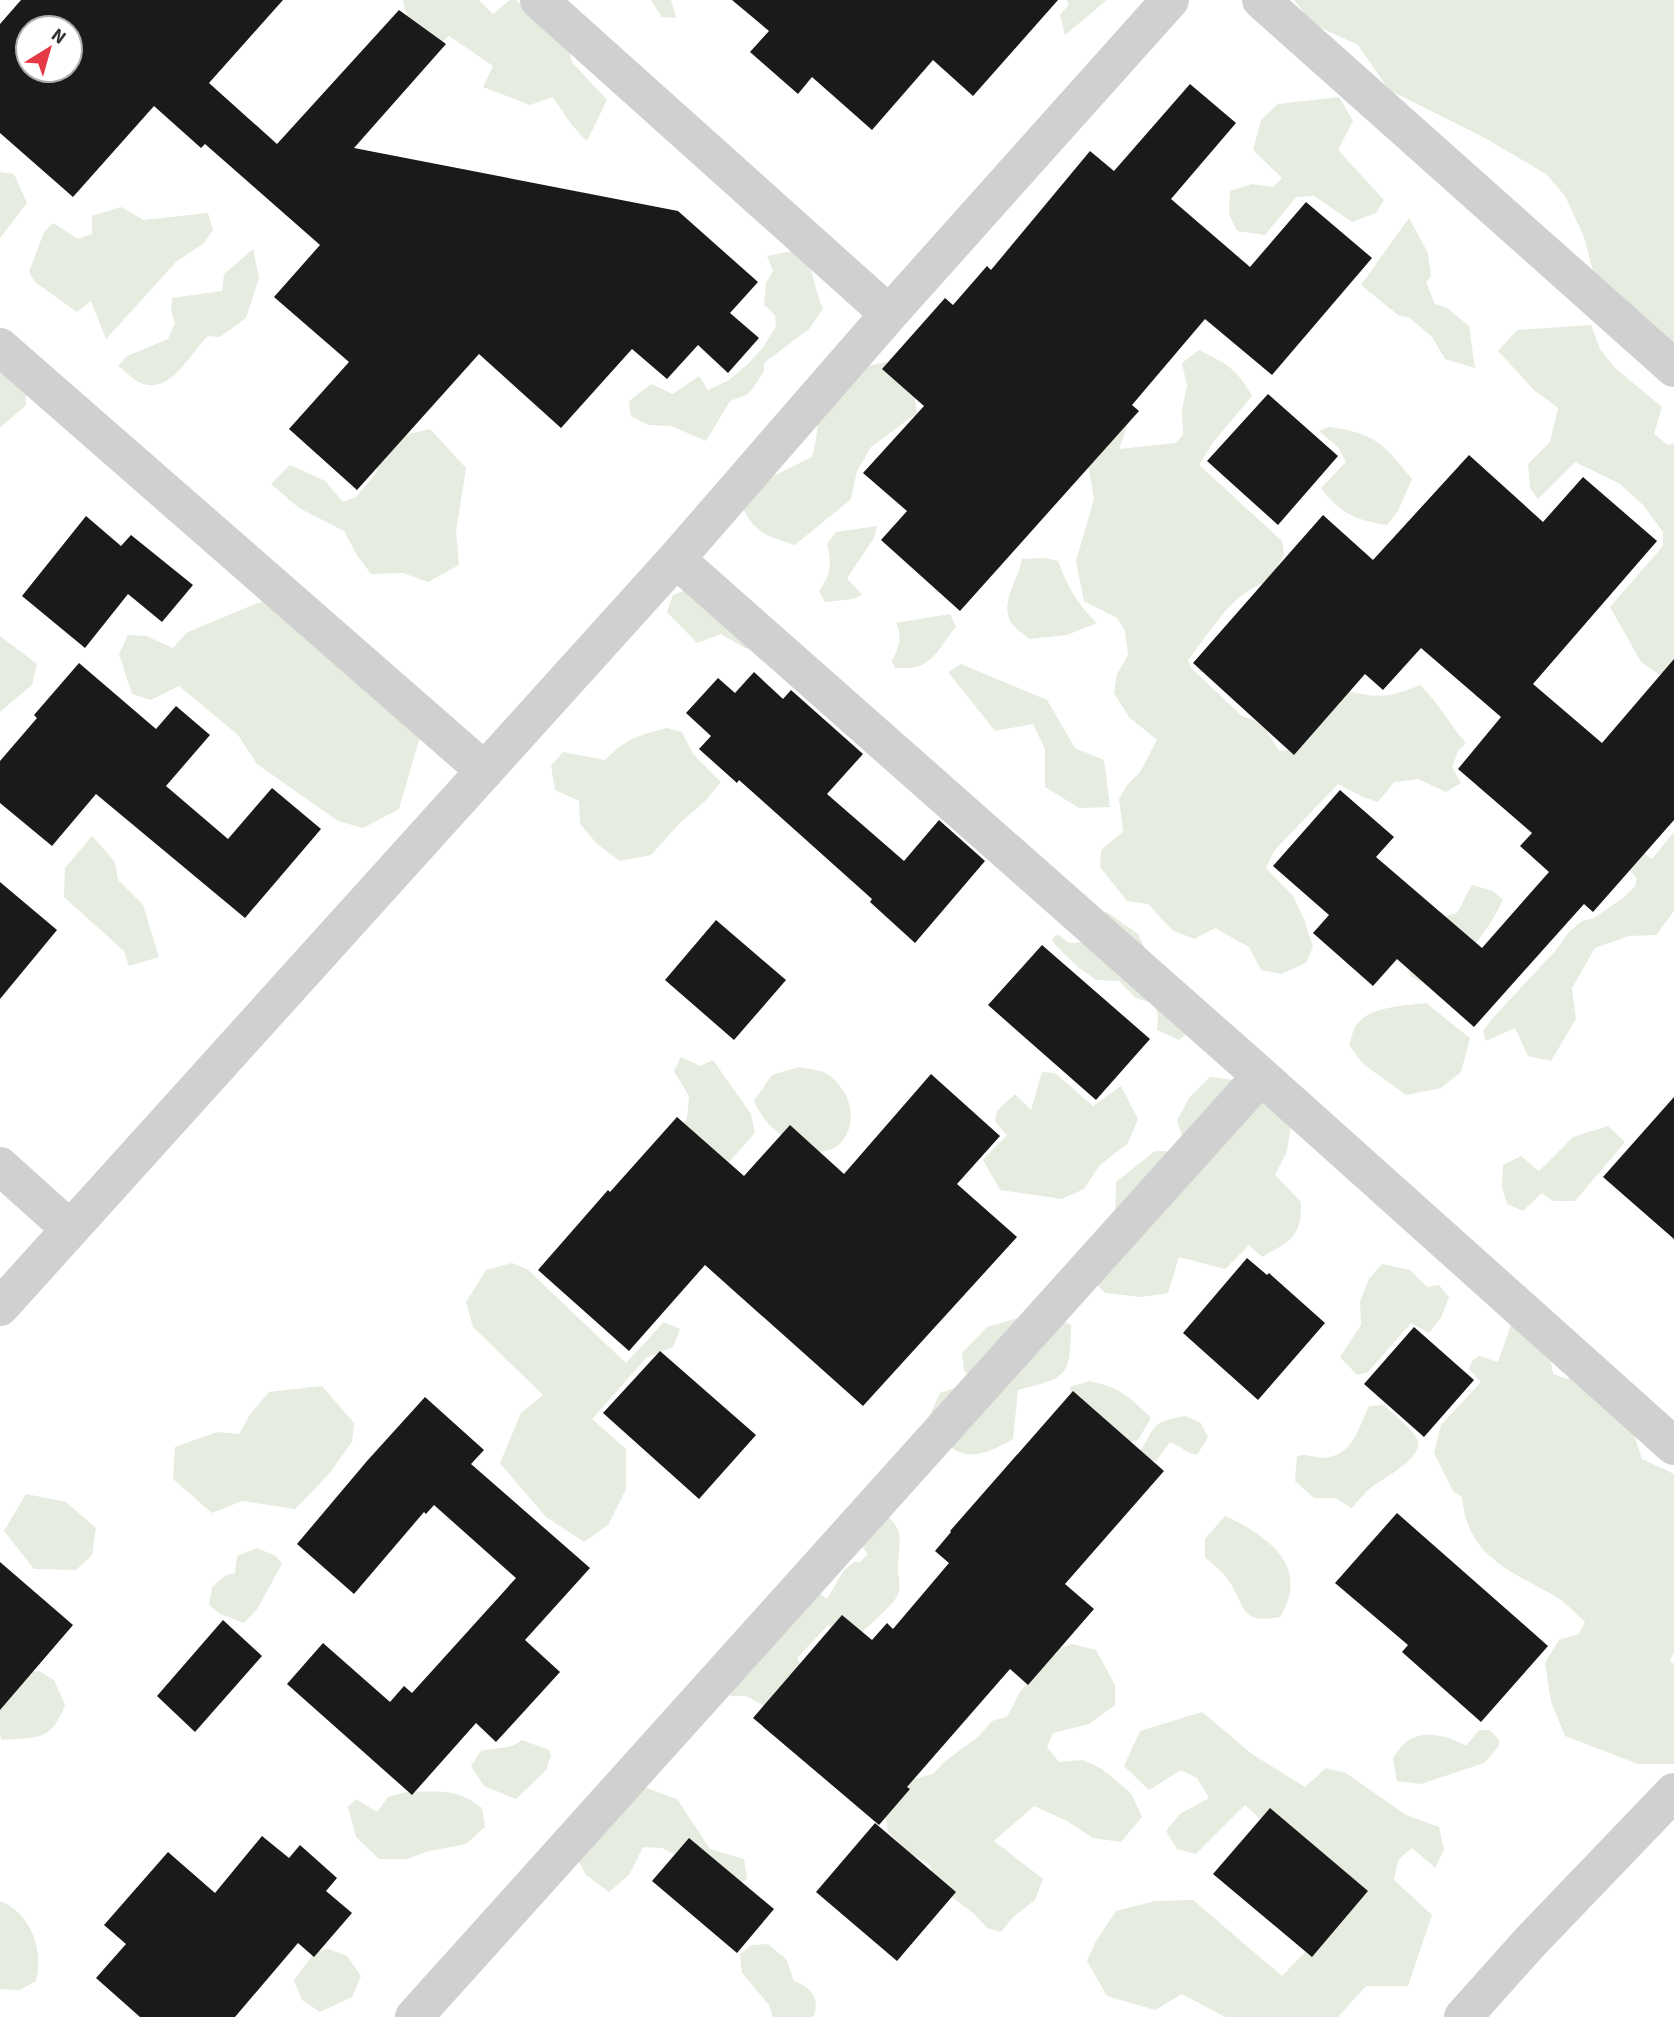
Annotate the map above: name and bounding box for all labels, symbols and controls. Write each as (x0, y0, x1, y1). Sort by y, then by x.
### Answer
north arrow (14, 14, 84, 84)
text: N (45, 22, 72, 51)

